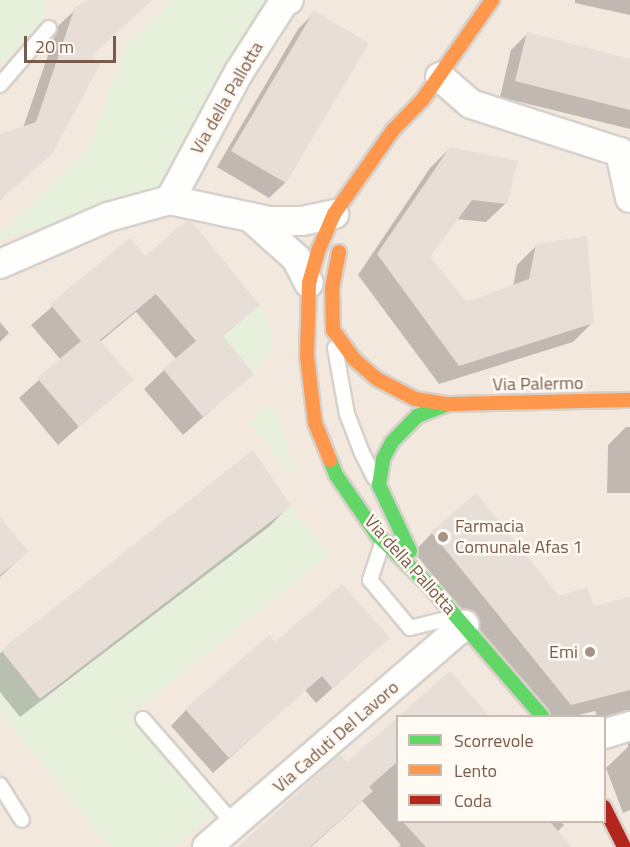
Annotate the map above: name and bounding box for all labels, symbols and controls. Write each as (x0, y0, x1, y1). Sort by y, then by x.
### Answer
scale bar (27, 24, 118, 62)
text: 20 m (35, 33, 74, 60)
street label: Via della Pallotta (186, 38, 268, 158)
street label: Via Palermo (492, 372, 584, 396)
street label: Via della Pallotta (360, 511, 460, 619)
place label: Farmacia Comunale Afas 1 (455, 516, 583, 558)
marker: Farmacia Comunale Afas 1 (436, 530, 450, 544)
place label: Emi (549, 641, 578, 663)
marker: Emi (583, 645, 597, 659)
street label: Via Caduti Del Lavoro (269, 677, 403, 797)
legend (396, 715, 606, 823)
text: Scorrevole (454, 727, 533, 754)
text: Lento (454, 757, 497, 784)
text: Coda (454, 787, 492, 814)

